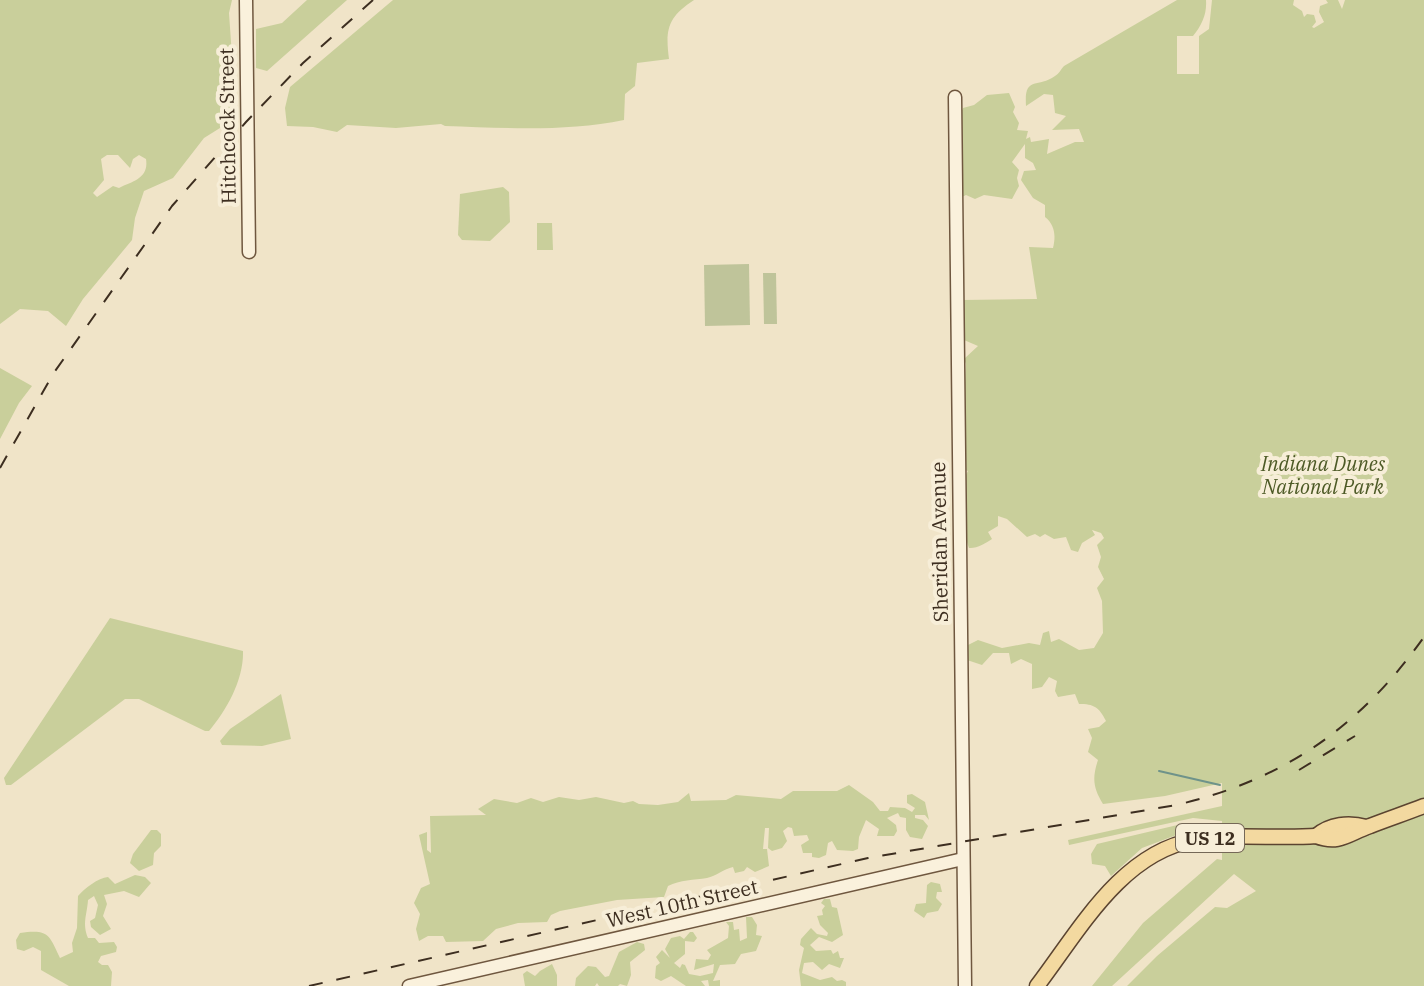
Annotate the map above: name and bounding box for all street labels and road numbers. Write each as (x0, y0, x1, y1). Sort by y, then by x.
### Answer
street label: Hitchcock Street (212, 48, 242, 204)
street label: Sheridan Avenue (924, 461, 954, 623)
road number: US 12 (1176, 824, 1244, 852)
street label: West 10th Street (604, 872, 760, 934)

